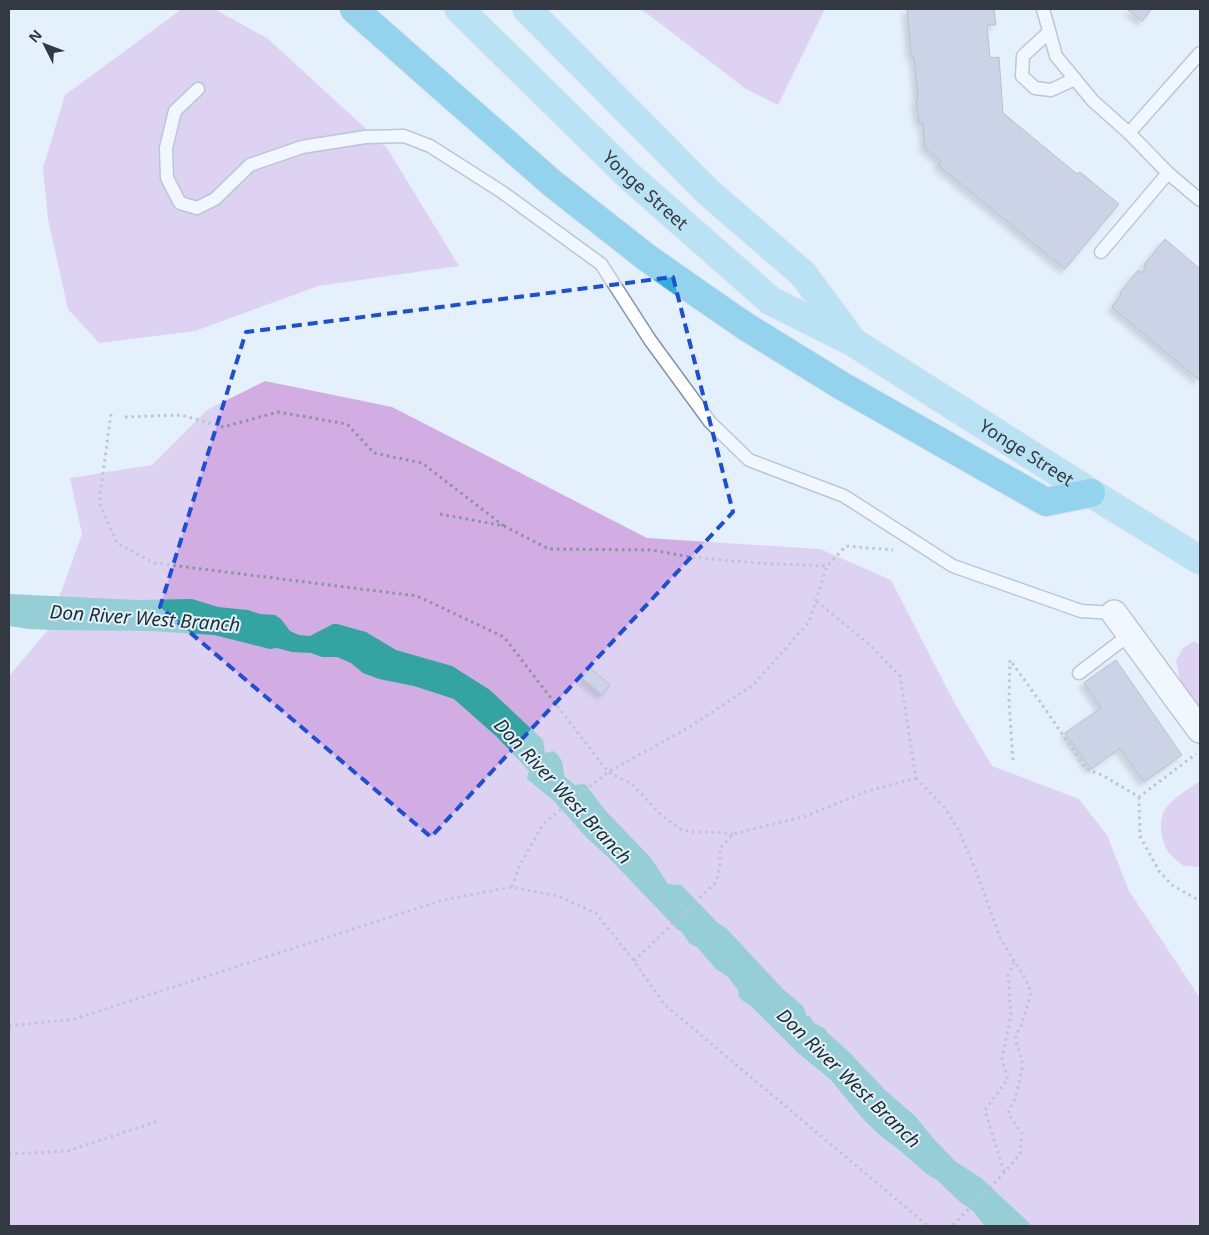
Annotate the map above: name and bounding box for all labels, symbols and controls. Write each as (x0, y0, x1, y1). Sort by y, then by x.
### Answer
north arrow (20, 20, 70, 70)
text: N (24, 25, 46, 47)
street label: Yonge Street (598, 145, 694, 235)
street label: Yonge Street (975, 413, 1079, 491)
water label: Don River West Branch (49, 598, 241, 638)
water label: Don River West Branch (488, 712, 638, 870)
water label: Don River West Branch (771, 1002, 927, 1154)

